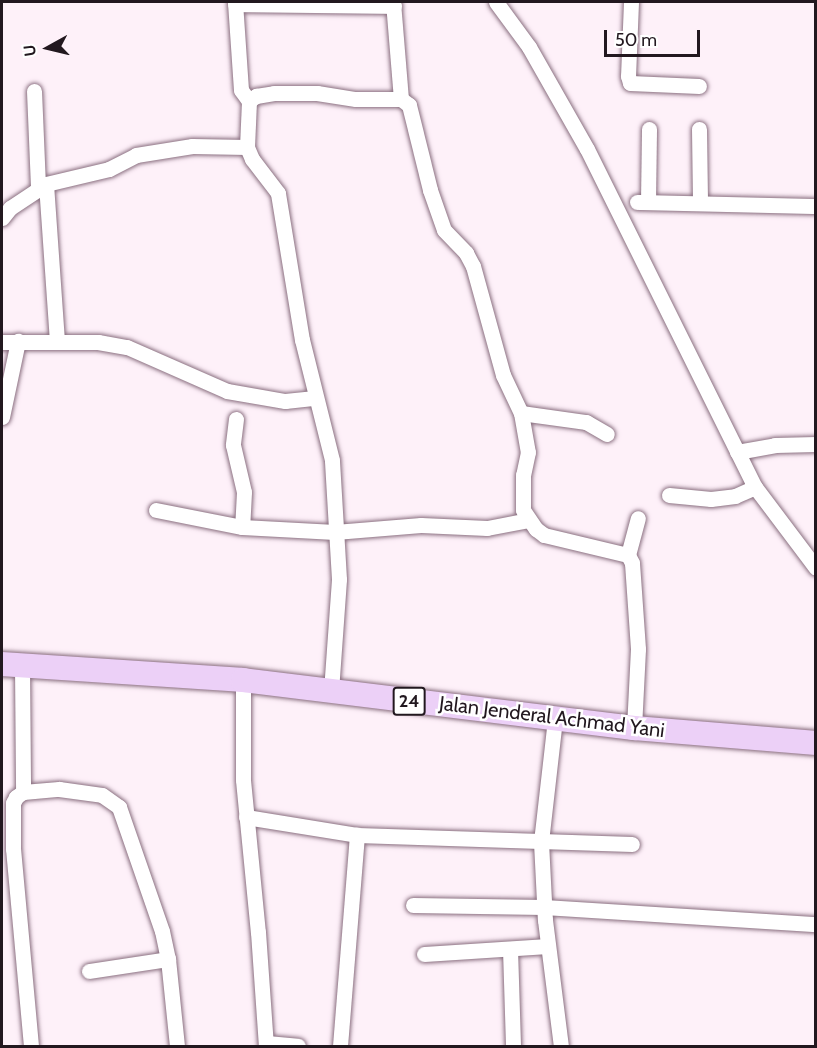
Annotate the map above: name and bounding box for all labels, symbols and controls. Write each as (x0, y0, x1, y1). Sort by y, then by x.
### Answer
north arrow (18, 18, 78, 78)
scale bar (607, 18, 703, 56)
text: 50 m (615, 29, 657, 51)
text: U (19, 44, 40, 58)
road number: 24 (392, 686, 426, 716)
street label: Jalan Jenderal Achmad Yani (438, 691, 666, 743)

